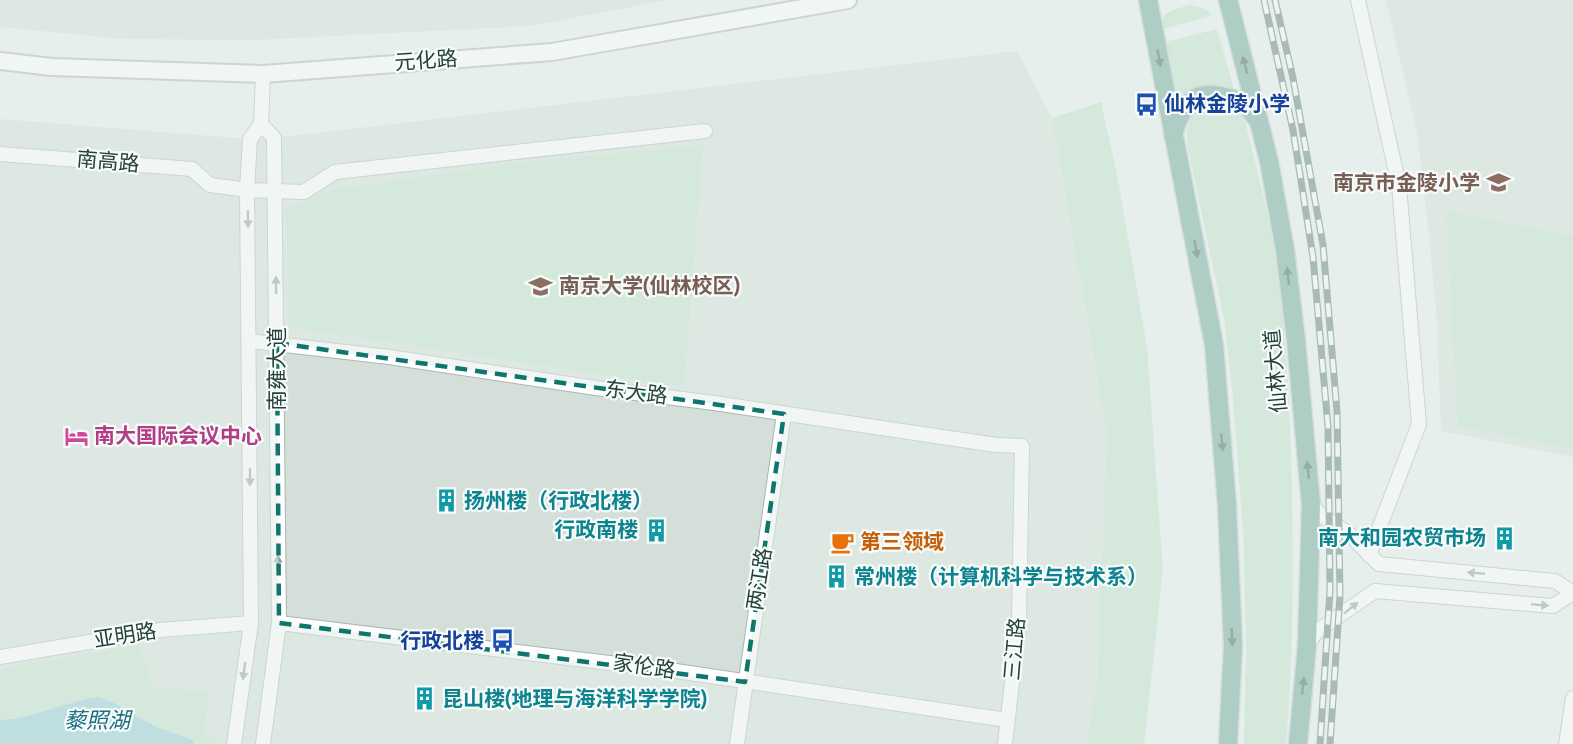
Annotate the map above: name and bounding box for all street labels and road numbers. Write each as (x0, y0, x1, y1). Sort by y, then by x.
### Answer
street label: 元化路 (394, 46, 458, 76)
street label: 南高路 (76, 147, 140, 177)
street label: 南雍大道 (265, 327, 290, 411)
street label: 仙林大道 (1260, 328, 1292, 414)
street label: 东大路 (603, 377, 669, 409)
street label: 两江路 (743, 546, 777, 612)
street label: 三江路 (1000, 617, 1030, 681)
street label: 亚明路 (92, 619, 158, 653)
street label: 家伦路 (611, 650, 677, 684)

